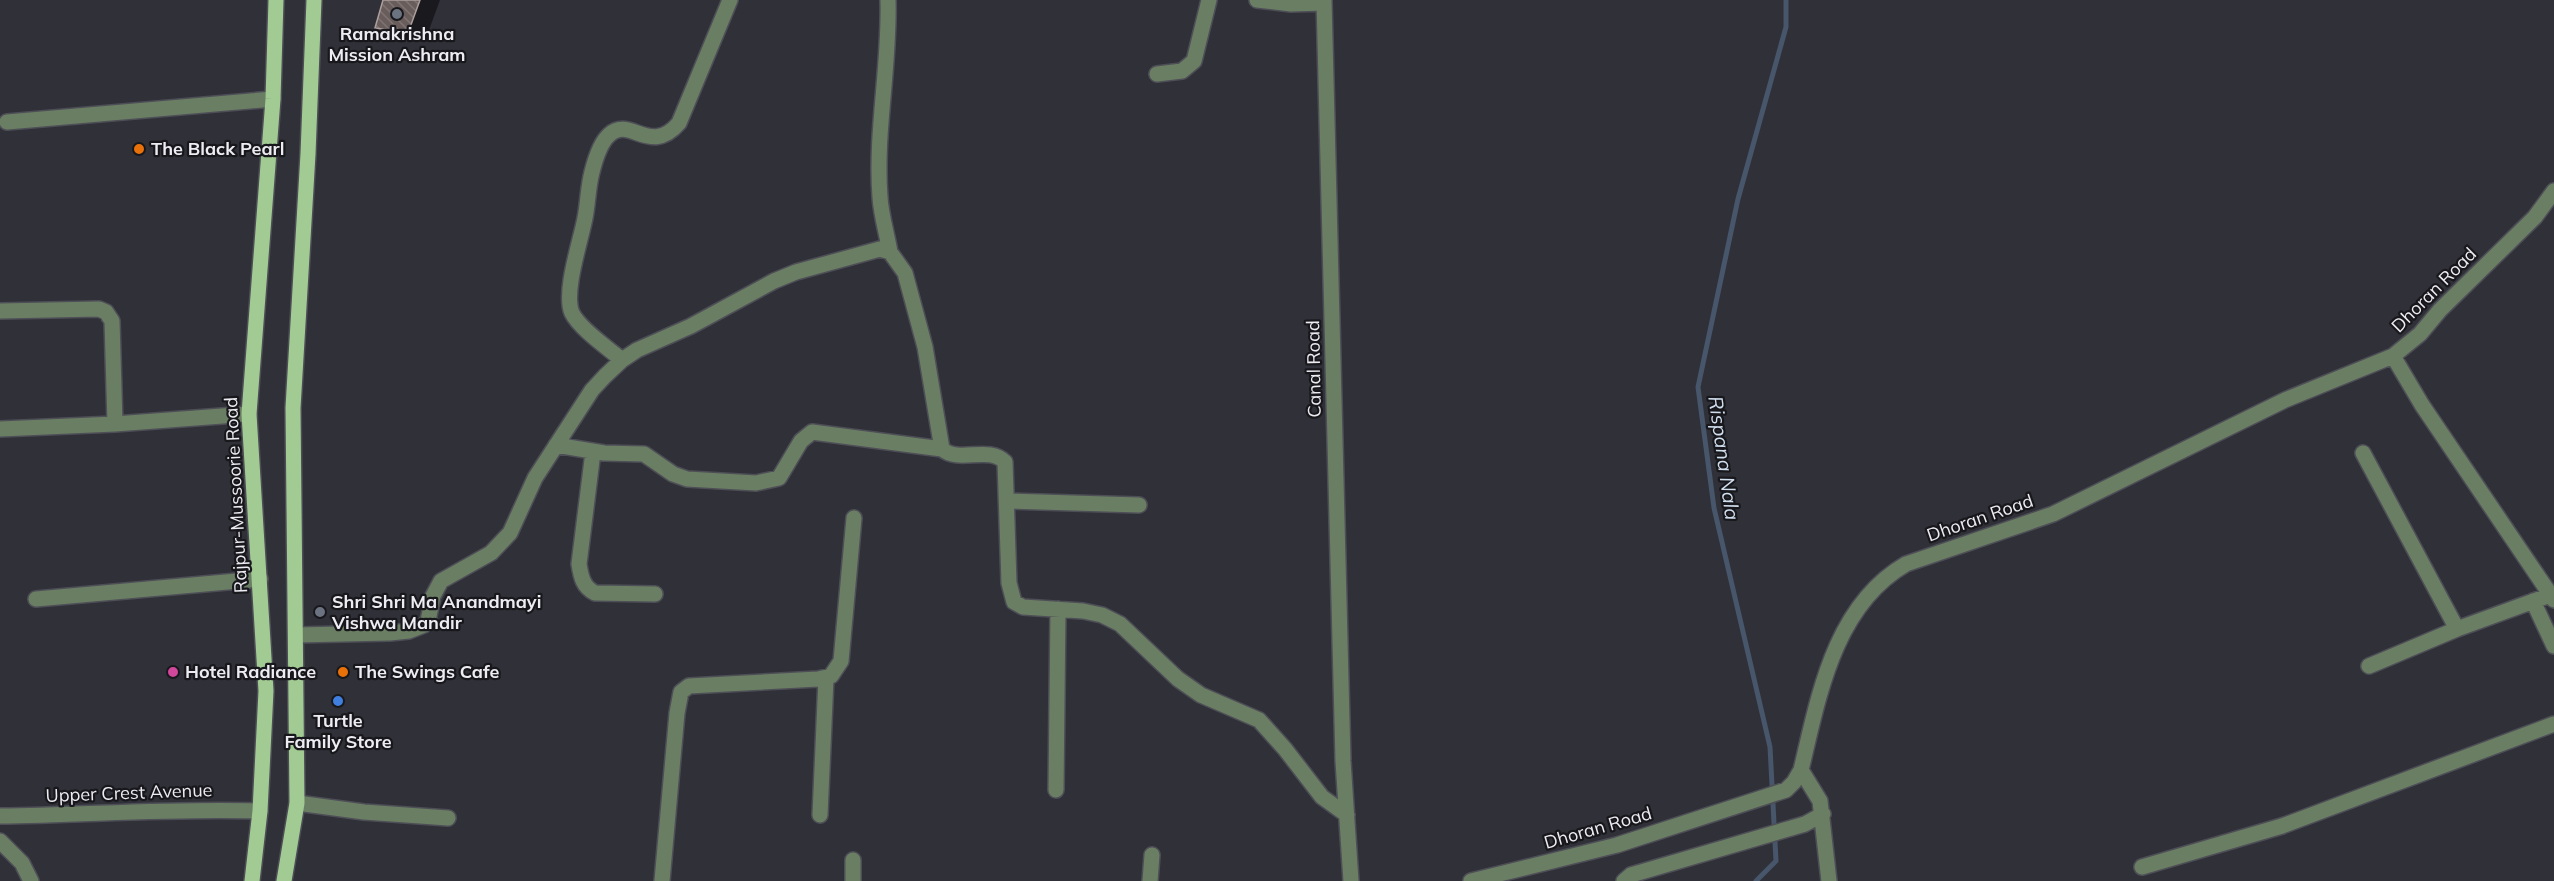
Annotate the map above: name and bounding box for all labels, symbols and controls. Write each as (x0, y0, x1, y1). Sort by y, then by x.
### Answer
marker: Ramakrishna Mission Ashram (390, 7, 404, 21)
place label: Ramakrishna Mission Ashram (328, 22, 466, 66)
place label: The Black Pearl (151, 137, 284, 160)
marker: The Black Pearl (132, 142, 146, 156)
street label: Dhoran Road (2386, 242, 2481, 337)
street label: Canal Road (1301, 320, 1326, 418)
water label: Rispana Nala (1703, 394, 1746, 522)
street label: Rajpur-Mussoorie Road (219, 396, 252, 594)
street label: Dhoran Road (1924, 489, 2036, 546)
place label: Shri Shri Ma Anandmayi Vishwa Mandir (331, 590, 541, 634)
marker: Shri Shri Ma Anandmayi Vishwa Mandir (313, 605, 327, 619)
place label: Hotel Radiance (185, 660, 316, 683)
place label: The Swings Cafe (355, 660, 499, 683)
marker: Hotel Radiance (166, 665, 180, 679)
marker: The Swings Cafe (336, 665, 350, 679)
marker: Turtle Family Store (331, 694, 345, 708)
place label: Turtle Family Store (284, 709, 392, 753)
street label: Upper Crest Avenue (45, 778, 213, 807)
street label: Dhoran Road (1541, 801, 1654, 854)

